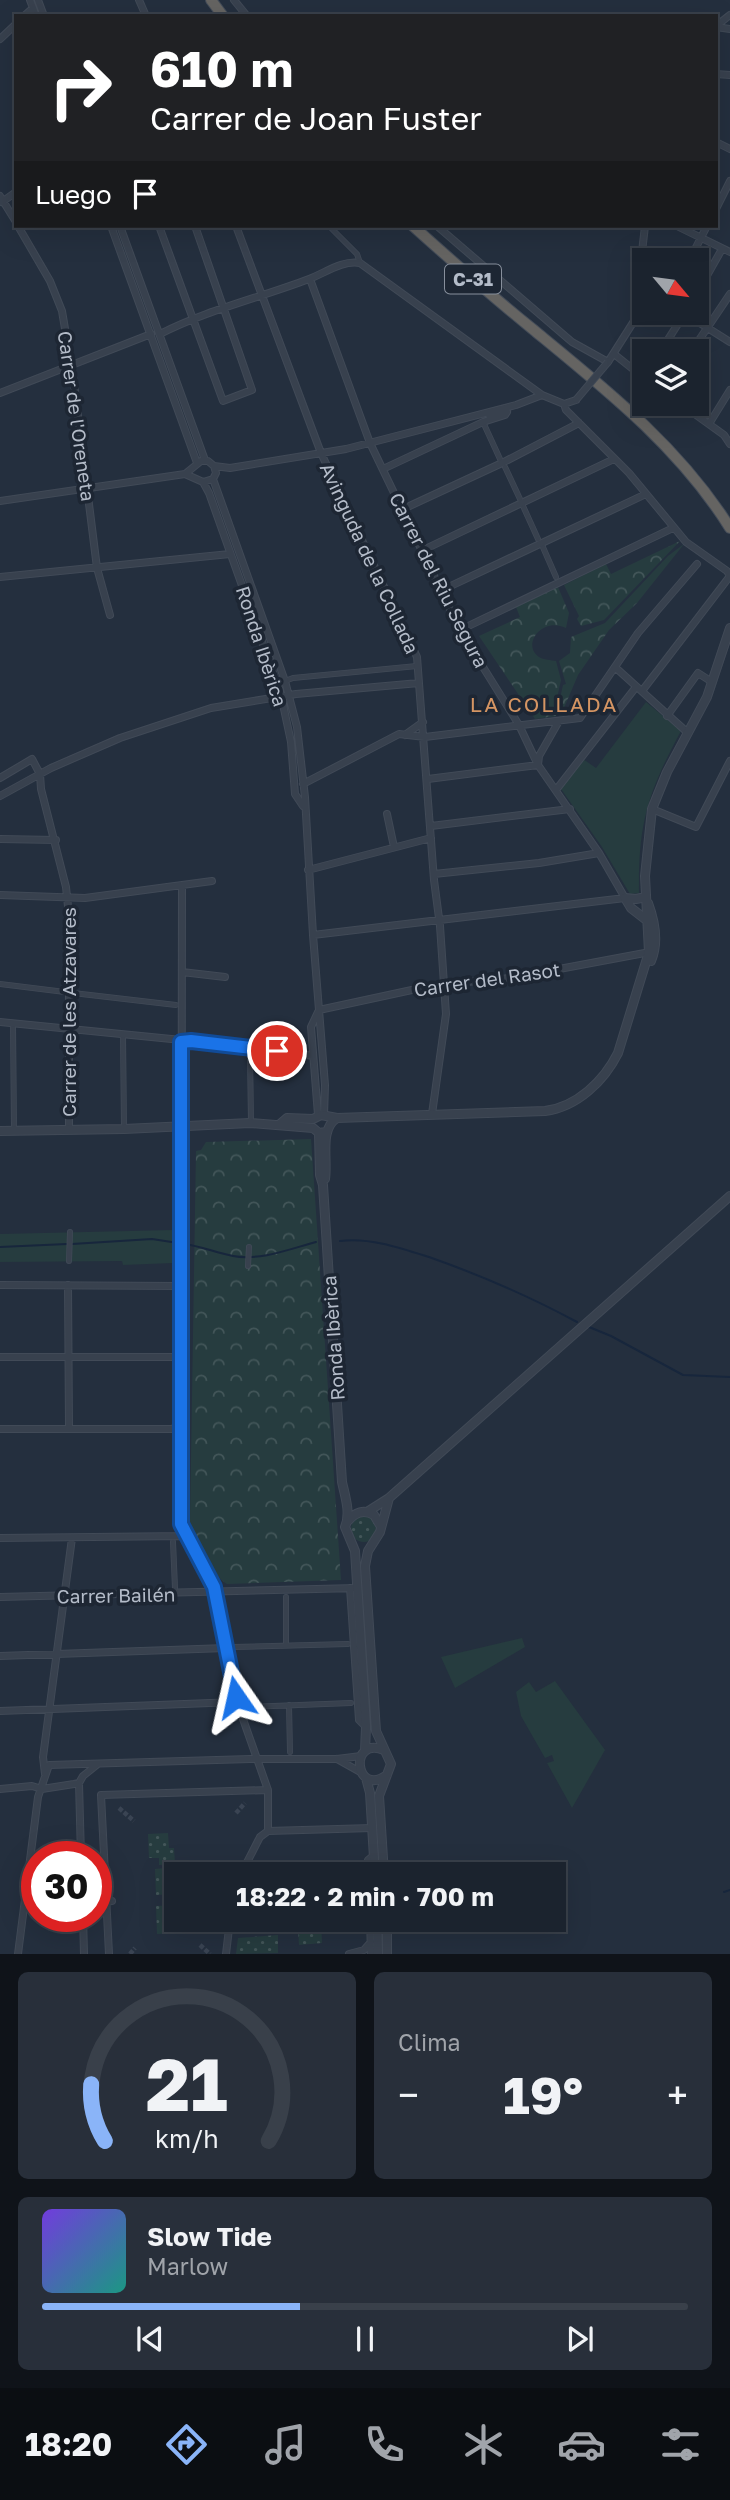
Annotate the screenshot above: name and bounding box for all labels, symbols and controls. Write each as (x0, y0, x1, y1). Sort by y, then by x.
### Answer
text: 610 m (150, 39, 293, 98)
icon: right (35, 42, 126, 133)
text: Carrer de Joan Fuster (150, 99, 482, 137)
icon: arrive (126, 175, 164, 213)
text: Luego (35, 179, 112, 210)
north arrow (632, 248, 709, 326)
map controls (632, 248, 709, 416)
road number: C-31 (445, 264, 501, 293)
street label: Carrer de l'Oreneta (54, 329, 100, 503)
button: layers (632, 339, 709, 416)
street label: Avinguda de la Collada (316, 459, 424, 657)
street label: Carrer del Riu Segura (385, 489, 493, 671)
street label: Ronda Ibèrica (232, 583, 292, 709)
district label: LA COLLADA (470, 691, 618, 717)
street label: Carrer de les Atzavares (57, 907, 80, 1117)
street label: Carrer del Rasot (412, 957, 562, 1001)
pin (247, 1021, 307, 1081)
icon: arrive (258, 1032, 296, 1070)
street label: Ronda Ibèrica (317, 1275, 349, 1401)
street label: Carrer Bailén (56, 1582, 176, 1608)
position arrow (199, 1660, 273, 1734)
speed limit sign: 30 (21, 1841, 112, 1932)
text: 18:22 · 2 min · 700 m (236, 1881, 494, 1912)
text: Clima (398, 2028, 461, 2056)
text: 21 (146, 2041, 228, 2128)
text: 19° (503, 2063, 583, 2125)
text: − (398, 2072, 419, 2117)
text: + (667, 2072, 688, 2117)
text: km/h (155, 2123, 219, 2154)
text: Slow Tide (147, 2221, 272, 2252)
text: Marlow (147, 2252, 228, 2280)
icon: previous (131, 2320, 169, 2358)
icon: pause (346, 2320, 384, 2358)
icon: next (561, 2320, 599, 2358)
icon: directions (162, 2420, 211, 2469)
icon: music (261, 2420, 310, 2469)
icon: phone (360, 2420, 409, 2469)
icon: climate (459, 2420, 508, 2469)
icon: car (557, 2420, 606, 2469)
icon: filters (656, 2420, 705, 2469)
text: 18:20 (25, 2425, 112, 2463)

